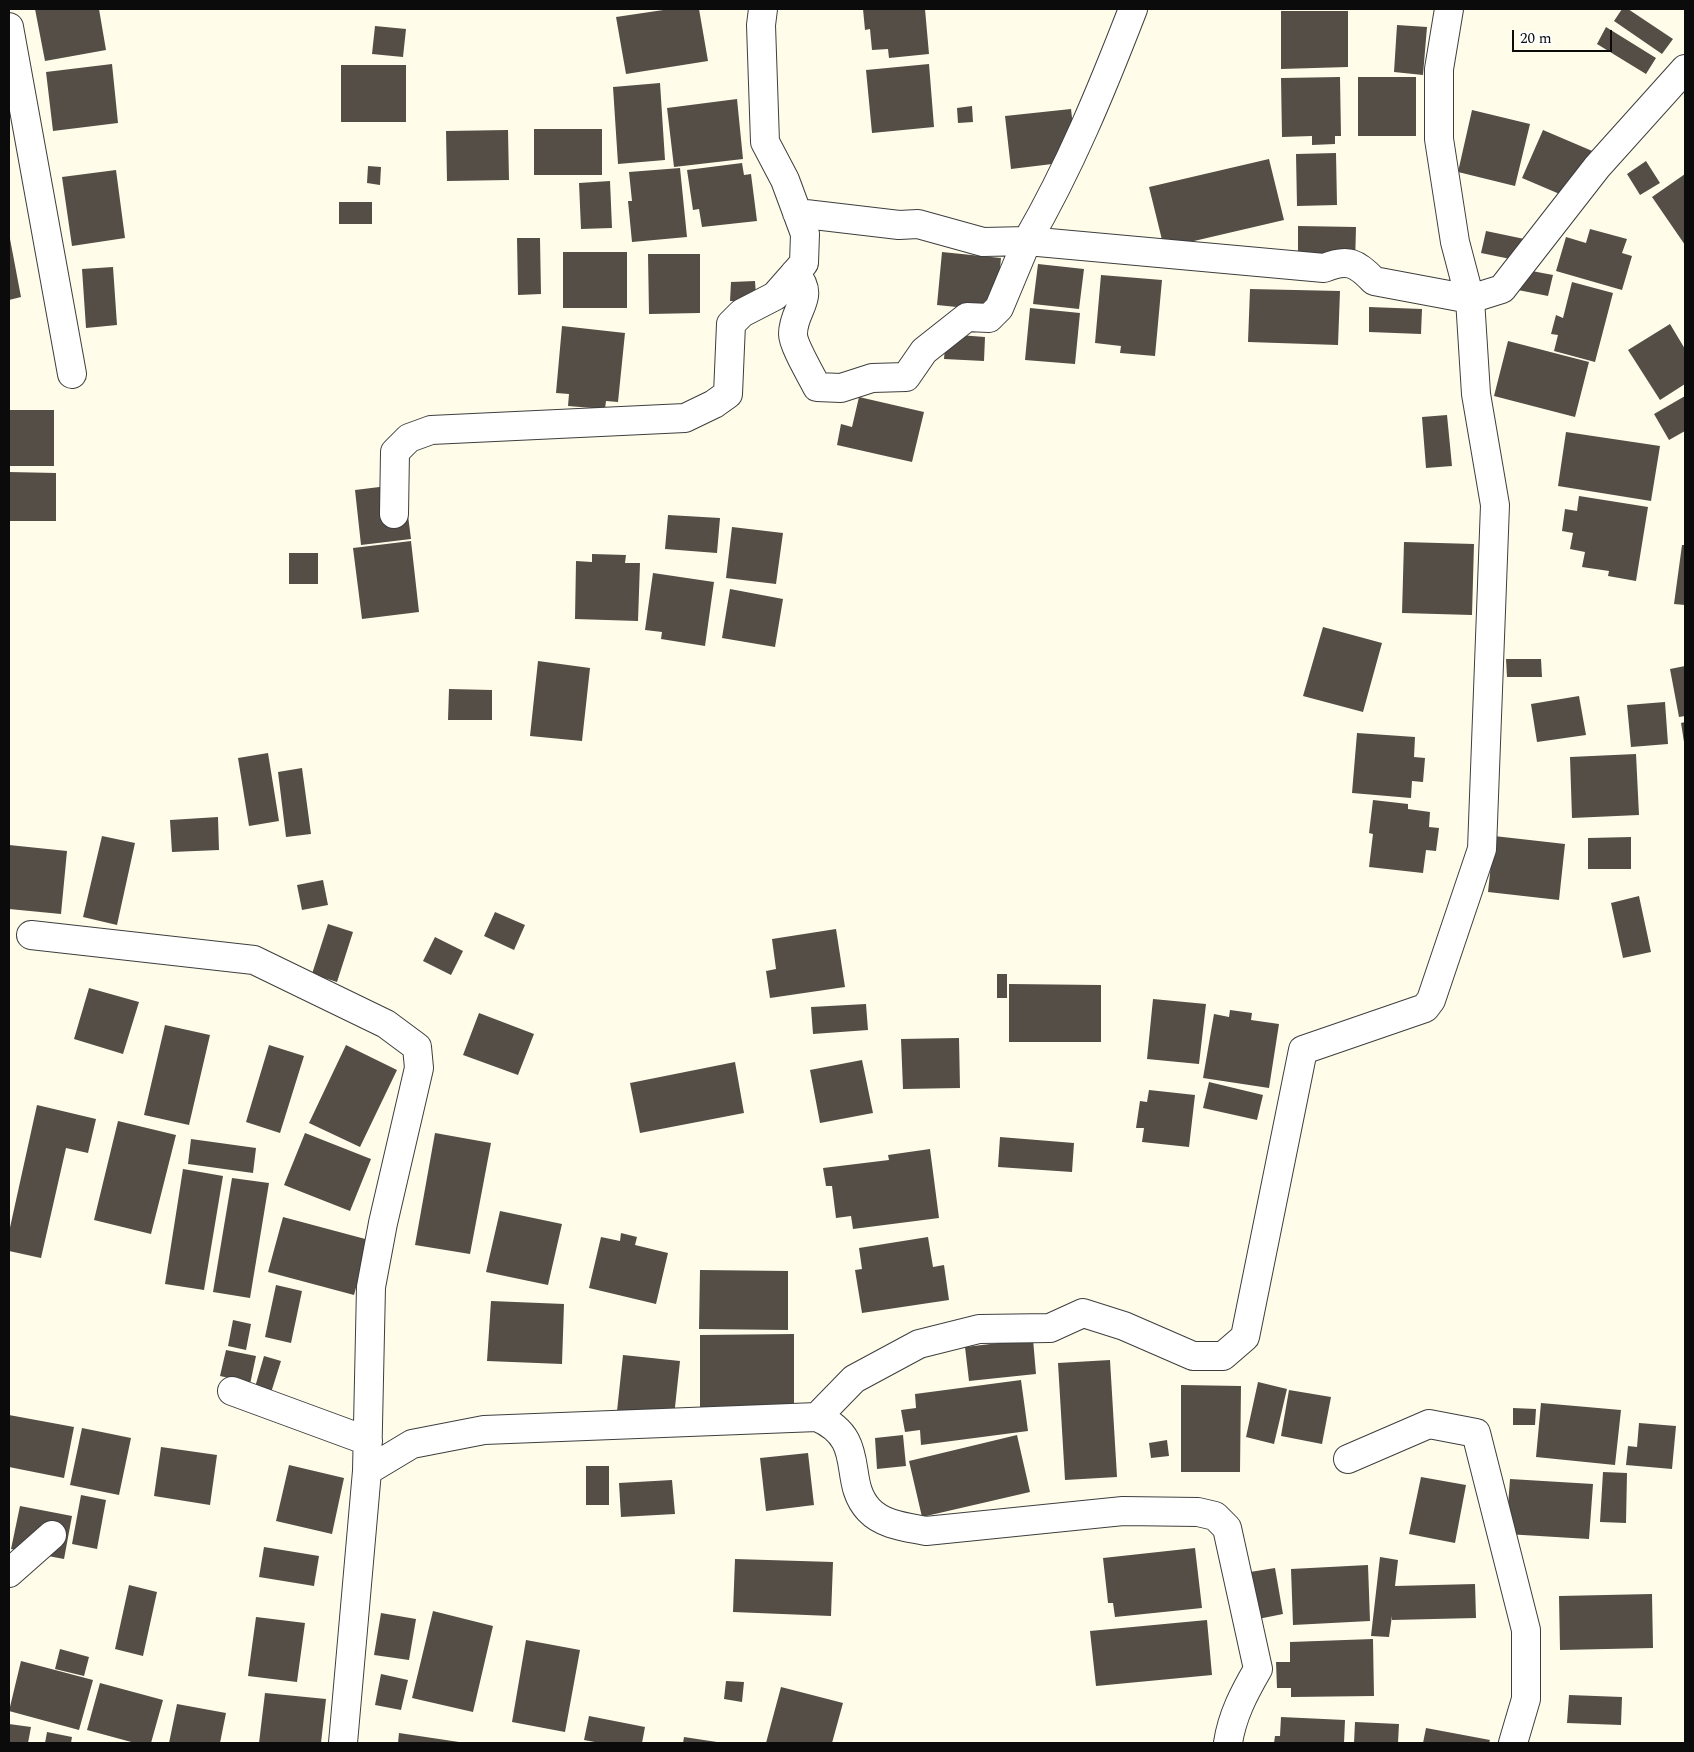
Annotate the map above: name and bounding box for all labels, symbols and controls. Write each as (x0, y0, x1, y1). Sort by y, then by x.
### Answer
scale bar (1514, 20, 1614, 52)
text: 20 m (1520, 27, 1552, 50)

